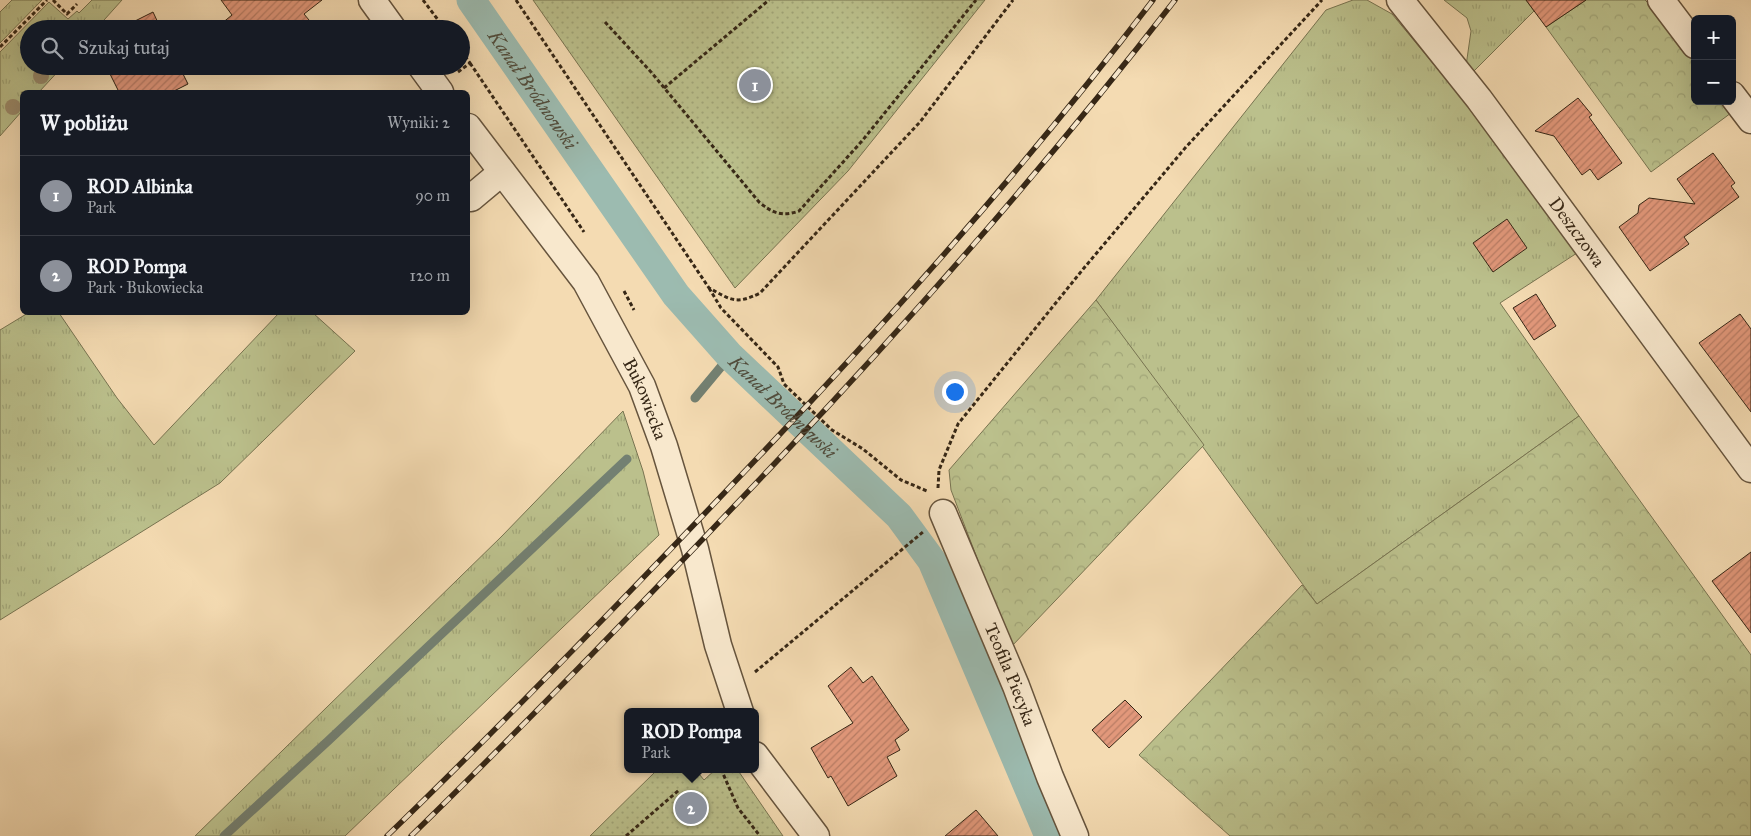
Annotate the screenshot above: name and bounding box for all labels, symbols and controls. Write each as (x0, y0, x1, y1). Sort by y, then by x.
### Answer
map controls (1691, 15, 1736, 105)
button: + (1691, 15, 1736, 60)
search box (20, 20, 470, 75)
water label: Kanał Bródnowski (483, 25, 583, 154)
icon: search (38, 34, 66, 62)
text: Szukaj tutaj (78, 36, 170, 59)
button: − (1691, 60, 1736, 105)
pin: 1 (739, 66, 771, 104)
text: W pobliżu (40, 110, 128, 136)
text: Wyniki: 2 (387, 113, 450, 132)
text: ROD Albinka (87, 175, 193, 198)
text: 1 (53, 186, 59, 205)
text: 90 m (415, 186, 450, 205)
street label: Deszczowa (1544, 193, 1610, 272)
text: Park (87, 198, 116, 217)
text: ROD Pompa (87, 255, 187, 278)
text: 2 (52, 266, 60, 285)
text: 120 m (410, 266, 450, 285)
text: Park · Bukowiecka (87, 278, 203, 297)
water label: Kanał Bródnowski (723, 349, 842, 464)
street label: Bukowiecka (618, 354, 672, 443)
your location (942, 379, 968, 405)
street label: Teofila Piecyka (980, 620, 1041, 729)
popup (624, 708, 759, 773)
text: ROD Pompa (642, 720, 741, 743)
text: Park (642, 743, 670, 762)
pin: 2 (675, 789, 707, 827)

